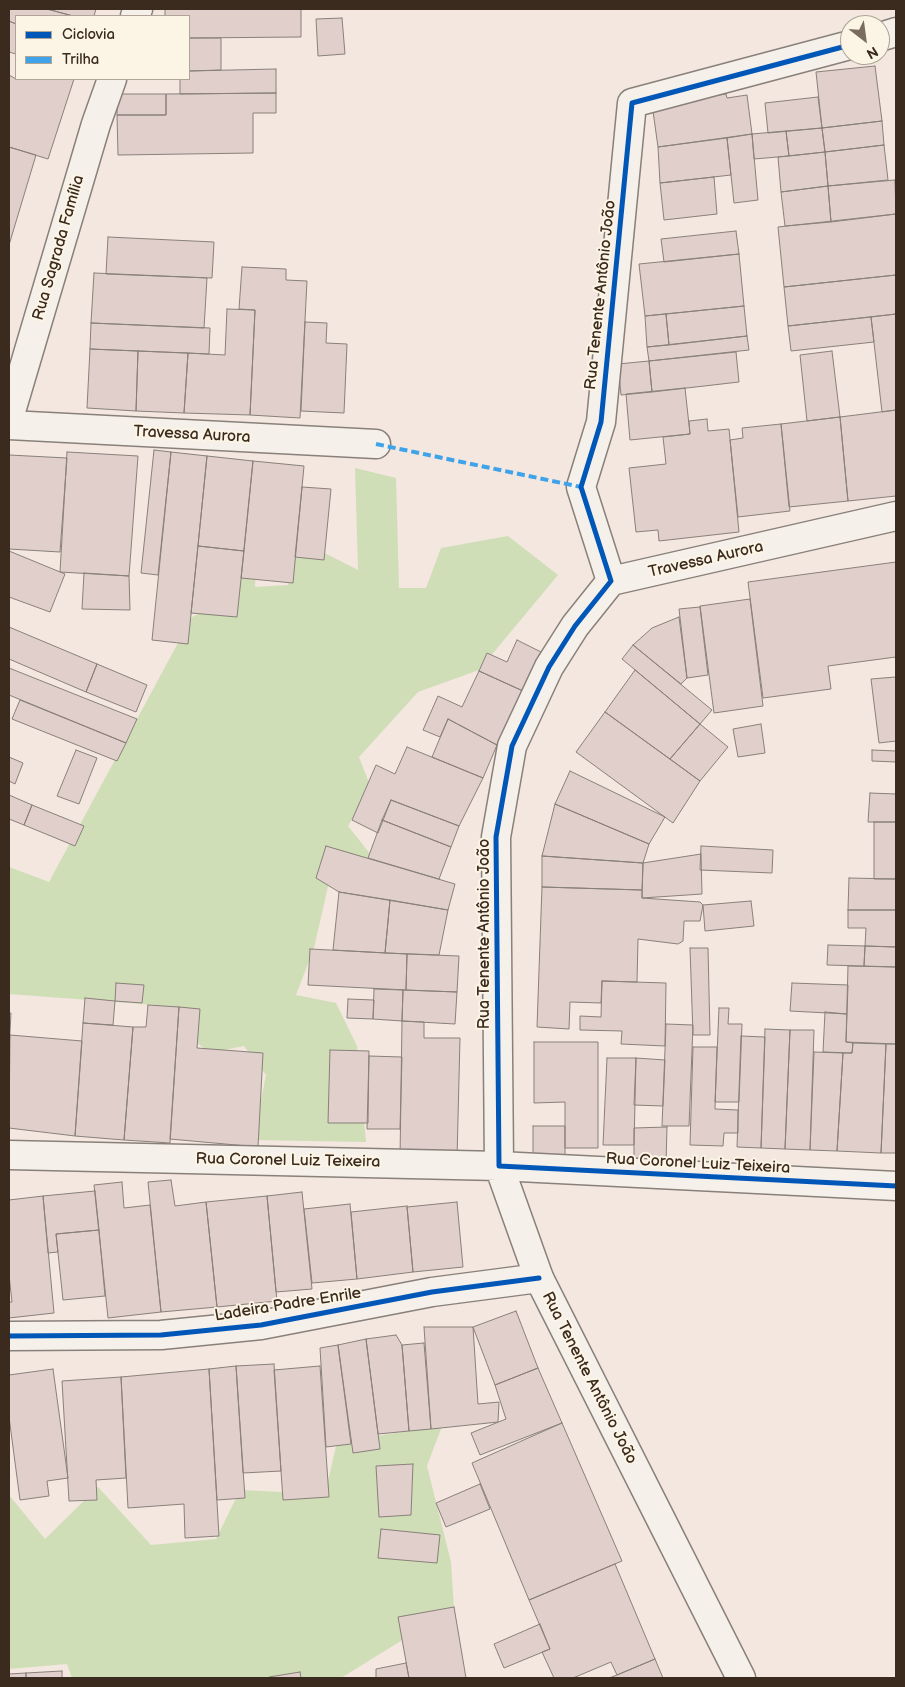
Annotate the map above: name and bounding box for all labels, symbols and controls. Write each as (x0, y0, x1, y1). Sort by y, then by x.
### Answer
legend (15, 15, 190, 80)
north arrow (840, 15, 890, 65)
text: Ciclovia (62, 25, 115, 44)
text: N (863, 43, 881, 63)
text: Trilha (62, 50, 99, 69)
street label: Rua Sagrada Família (29, 173, 89, 323)
street label: Rua Tenente Antônio João (581, 199, 621, 391)
street label: Travessa Aurora (133, 422, 251, 448)
street label: Travessa Aurora (647, 537, 765, 583)
street label: Rua Tenente Antônio João (475, 839, 495, 1029)
street label: Rua Coronel Luiz Teixeira (195, 1150, 381, 1172)
street label: Rua Coronel Luiz Teixeira (605, 1150, 791, 1178)
street label: Ladeira Padre Enrile (213, 1284, 363, 1326)
street label: Rua Tenente Antônio João (537, 1289, 641, 1467)

